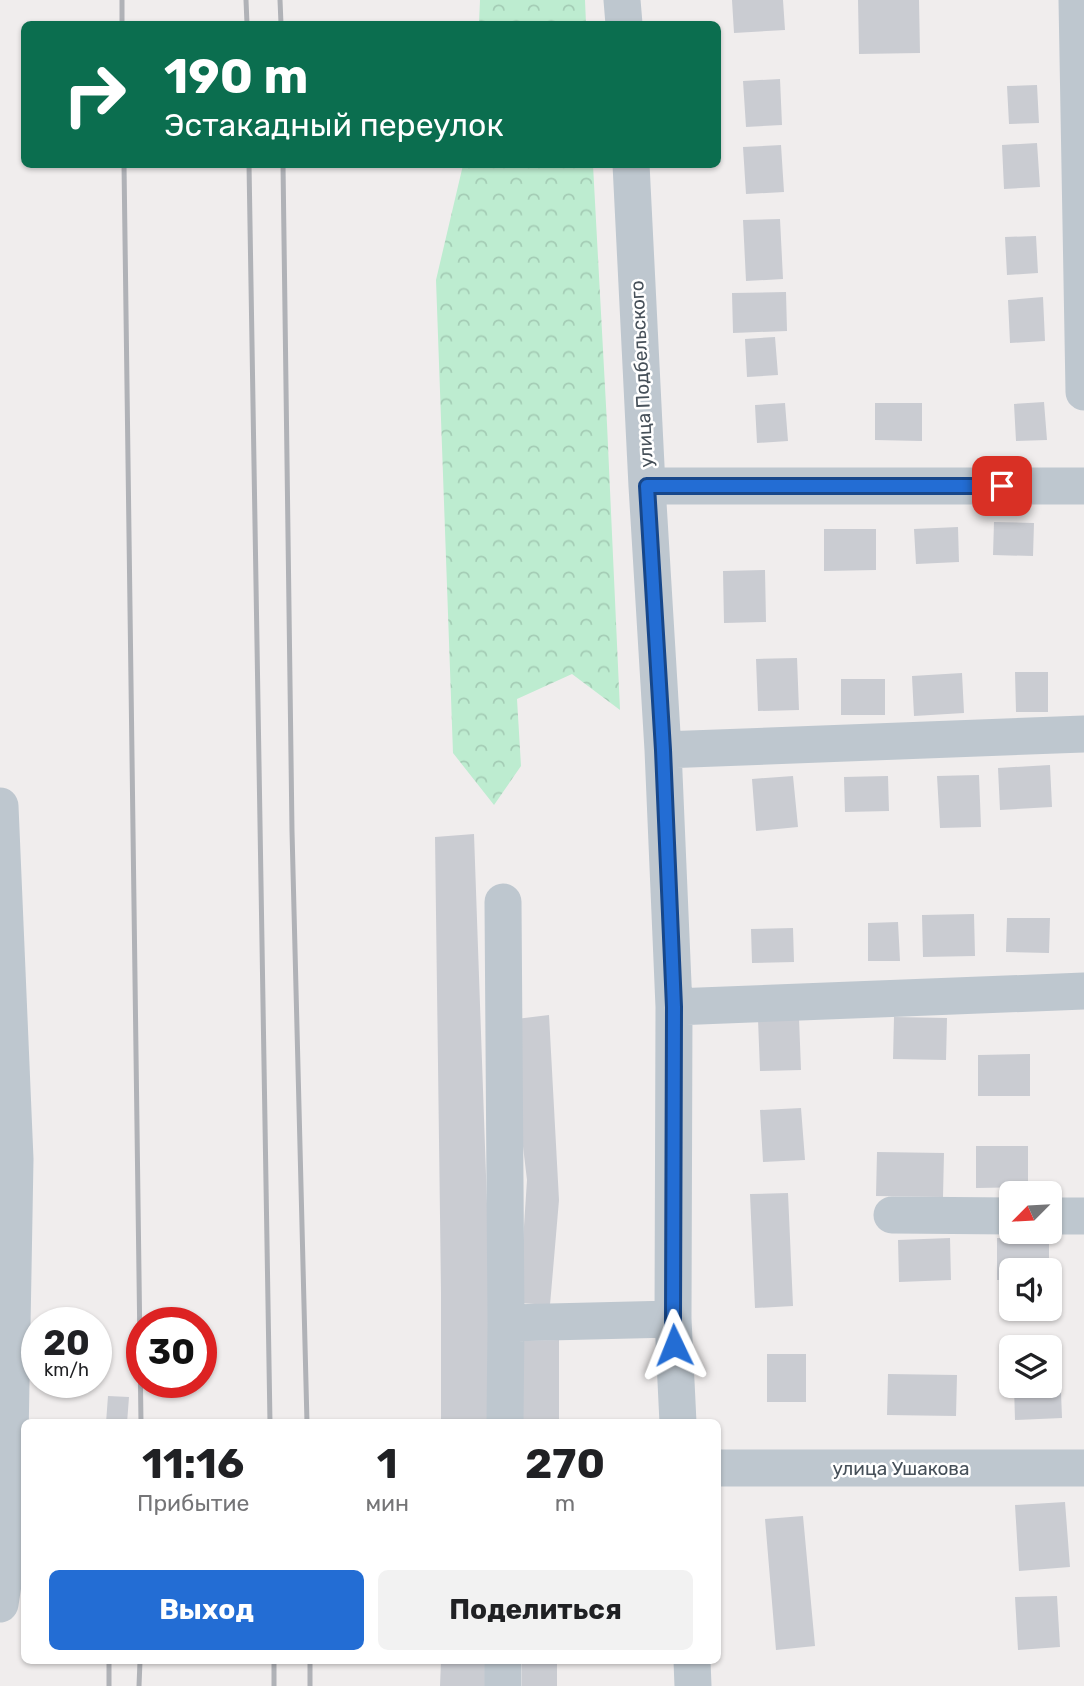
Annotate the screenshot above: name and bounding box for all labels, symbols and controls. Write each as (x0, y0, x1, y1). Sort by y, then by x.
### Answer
text: 190 m (164, 47, 308, 105)
icon: right (49, 49, 140, 140)
text: Эстакадный переулок (164, 106, 504, 144)
street label: улица Подбельского (625, 280, 658, 468)
pin (972, 456, 1032, 516)
icon: arrive (983, 467, 1021, 505)
north arrow (999, 1181, 1062, 1244)
map controls (999, 1181, 1062, 1398)
button: sound (999, 1258, 1062, 1321)
speed limit sign: 30 (126, 1307, 217, 1398)
position arrow (637, 1308, 711, 1382)
text: 20 (43, 1322, 90, 1364)
button: layers (999, 1335, 1062, 1398)
text: km/h (44, 1359, 89, 1381)
text: 11:16 (142, 1439, 244, 1489)
text: 1 (377, 1439, 398, 1489)
text: 270 (525, 1439, 605, 1489)
street label: улица Ушакова (833, 1457, 969, 1480)
text: Прибытие (137, 1489, 249, 1517)
text: мин (365, 1489, 409, 1517)
text: m (555, 1489, 575, 1517)
button: Выход (49, 1570, 364, 1650)
button: Поделиться (378, 1570, 693, 1650)

